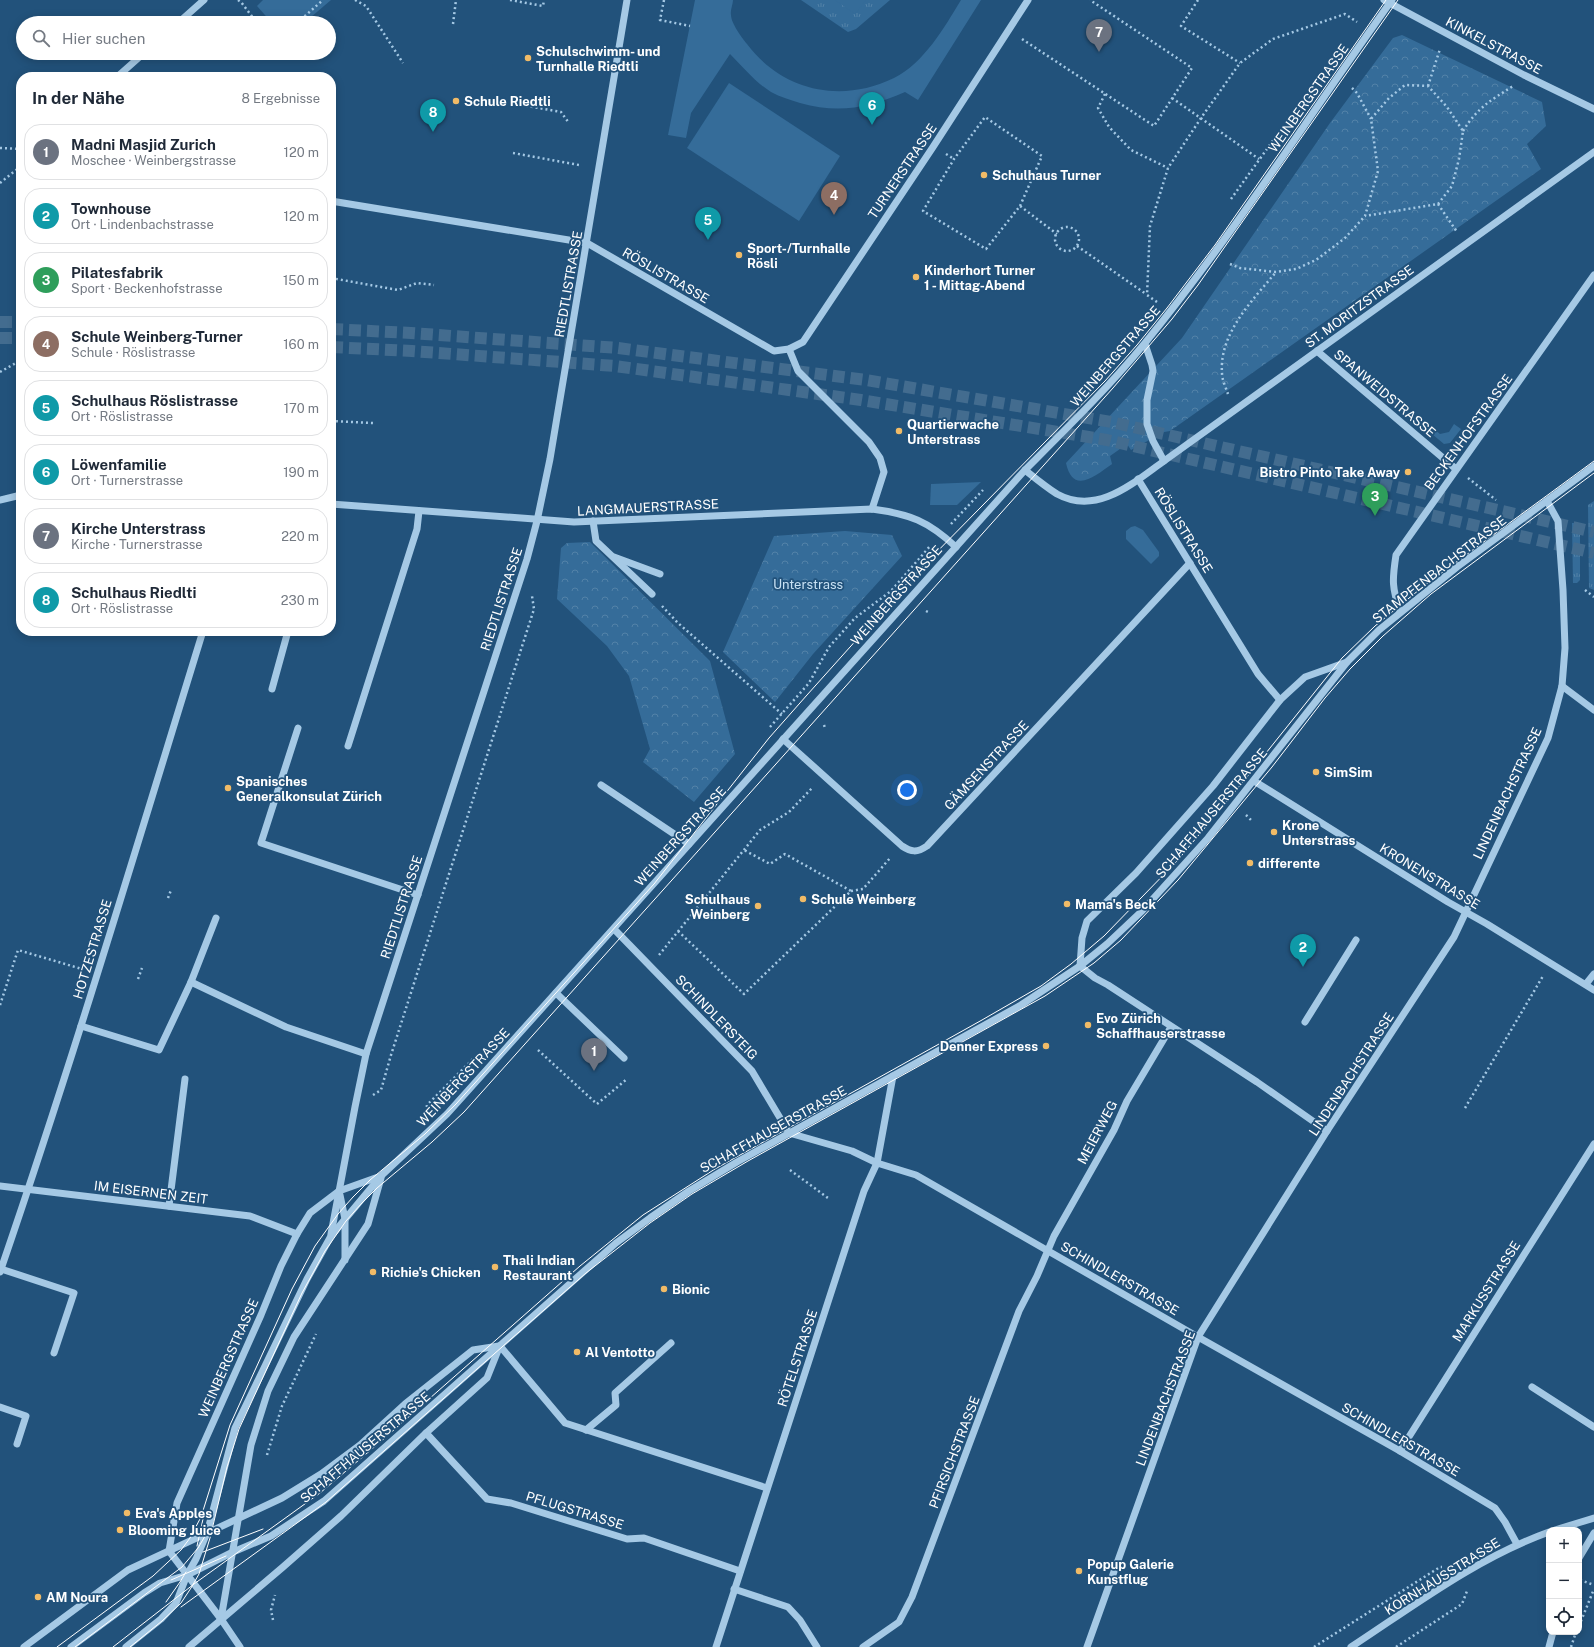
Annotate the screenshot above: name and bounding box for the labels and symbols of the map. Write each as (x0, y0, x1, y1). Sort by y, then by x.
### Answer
street label: KINKELSTRASSE (1443, 14, 1544, 77)
pin: 7 (1086, 19, 1112, 52)
street label: WEINBERGSTRASSE (1265, 41, 1351, 155)
place label: Schulschwimm- und Turnhalle Riedtli (536, 44, 661, 74)
marker: Schulschwimm- und Turnhalle Riedtli (523, 53, 533, 63)
pin: 6 (859, 92, 885, 125)
place label: Schule Riedtli (464, 94, 551, 109)
marker: Schule Riedtli (451, 96, 461, 106)
pin: 8 (420, 99, 446, 132)
street label: TURNERSTRASSE (865, 121, 940, 222)
place label: Schulhaus Turner (992, 168, 1102, 183)
marker: Schulhaus Turner (979, 170, 989, 180)
pin: 4 (821, 182, 847, 215)
pin: 5 (695, 207, 721, 240)
street label: RIEDTLISTRASSE (552, 230, 585, 338)
place label: Sport-/Turnhalle Rösli (747, 241, 850, 271)
street label: RÖSLISTRASSE (620, 245, 712, 306)
marker: Sport-/Turnhalle Rösli (734, 250, 744, 260)
street label: ST. MORITZSTRASSE (1302, 262, 1416, 351)
place label: Kinderhort Turner 1 - Mittag-Abend (924, 263, 1036, 293)
marker: Kinderhort Turner 1 - Mittag-Abend (911, 272, 921, 282)
street label: WEINBERGSTRASSE (1067, 303, 1163, 410)
street label: SPANWEIDSTRASSE (1331, 347, 1439, 440)
street label: BECKENHOFSTRASSE (1421, 372, 1515, 493)
place label: Quartierwache Unterstrass (907, 417, 999, 447)
marker: Quartierwache Unterstrass (894, 426, 904, 436)
place label: Bistro Pinto Take Away (1260, 465, 1401, 480)
marker: Bistro Pinto Take Away (1403, 467, 1413, 477)
pin: 3 (1362, 483, 1388, 516)
street label: RÖSLISTRASSE (1151, 485, 1216, 576)
street label: LANGMAUERSTRASSE (577, 496, 719, 519)
street label: STAMPFENBACHSTRASSE (1369, 512, 1509, 626)
street label: WEINBERGSTRASSE (848, 542, 945, 648)
street label: RIEDTLISTRASSE (478, 546, 525, 653)
park label: Unterstrass (773, 577, 843, 592)
street label: GÄMSENSTRASSE (941, 718, 1032, 813)
street label: LINDENBACHSTRASSE (1470, 725, 1545, 862)
street label: SCHAFFHAUSERSTRASSE (1153, 745, 1270, 881)
place label: SimSim (1324, 765, 1372, 780)
marker: SimSim (1311, 767, 1321, 777)
place label: Spanisches Generalkonsulat Zürich (236, 774, 382, 804)
your location (897, 780, 917, 800)
marker: Spanisches Generalkonsulat Zürich (223, 783, 233, 793)
street label: WEINBERGSTRASSE (632, 783, 729, 889)
place label: Krone Unterstrass (1282, 818, 1355, 848)
marker: Krone Unterstrass (1269, 827, 1279, 837)
street label: KRONENSTRASSE (1377, 841, 1483, 912)
street label: RIEDTLISTRASSE (378, 854, 425, 961)
place label: differente (1258, 856, 1320, 871)
marker: differente (1245, 858, 1255, 868)
place label: Schulhaus Weinberg (685, 892, 750, 922)
place label: Schule Weinberg (811, 892, 916, 907)
marker: Schule Weinberg (798, 894, 808, 904)
street label: HOTZESTRASSE (70, 897, 115, 1001)
place label: Mama's Beck (1075, 897, 1156, 912)
marker: Mama's Beck (1062, 899, 1072, 909)
marker: Schulhaus Weinberg (753, 901, 763, 911)
pin: 2 (1290, 934, 1316, 967)
street label: SCHINDLERSTEIG (672, 972, 761, 1063)
street label: LINDENBACHSTRASSE (1306, 1010, 1397, 1139)
place label: Evo Zürich Schaffhauserstrasse (1096, 1011, 1225, 1041)
marker: Evo Zürich Schaffhauserstrasse (1083, 1020, 1093, 1030)
street label: WEINBERGSTRASSE (414, 1025, 513, 1130)
pin: 1 (581, 1038, 607, 1071)
place label: Denner Express (940, 1039, 1038, 1054)
marker: Denner Express (1041, 1041, 1051, 1051)
street label: SCHAFFHAUSERSTRASSE (697, 1083, 849, 1176)
street label: MEIERWEG (1074, 1098, 1120, 1167)
street label: IM EISERNEN ZEIT (93, 1178, 209, 1207)
street label: SCHINDLERSTRASSE (1058, 1238, 1181, 1318)
street label: MARKUSSTRASSE (1449, 1238, 1523, 1344)
place label: Thali Indian Restaurant (503, 1253, 575, 1283)
marker: Thali Indian Restaurant (490, 1262, 500, 1272)
place label: Richie's Chicken (381, 1265, 481, 1280)
marker: Richie's Chicken (368, 1267, 378, 1277)
place label: Bionic (672, 1282, 710, 1297)
marker: Bionic (659, 1284, 669, 1294)
street label: WEINBERGSTRASSE (195, 1296, 261, 1420)
street label: RÖTELSTRASSE (775, 1308, 820, 1409)
street label: LINDENBACHSTRASSE (1133, 1328, 1198, 1468)
place label: Al Ventotto (585, 1345, 655, 1360)
marker: Al Ventotto (572, 1347, 582, 1357)
street label: SCHAFFHAUSERSTRASSE (297, 1389, 433, 1506)
street label: PFIRSICHSTRASSE (926, 1394, 983, 1510)
street label: SCHINDLERSTRASSE (1339, 1399, 1462, 1479)
street label: PFLUGSTRASSE (524, 1488, 626, 1532)
place label: Eva's Apples (135, 1506, 212, 1521)
marker: Eva's Apples (122, 1508, 132, 1518)
place label: Blooming Juice (128, 1523, 221, 1538)
marker: Blooming Juice (115, 1525, 125, 1535)
street label: KORNHAUSSTRASSE (1382, 1535, 1503, 1618)
place label: Popup Galerie Kunstflug (1087, 1557, 1174, 1587)
marker: Popup Galerie Kunstflug (1074, 1566, 1084, 1576)
place label: AM Noura (46, 1590, 108, 1605)
marker: AM Noura (33, 1592, 43, 1602)

